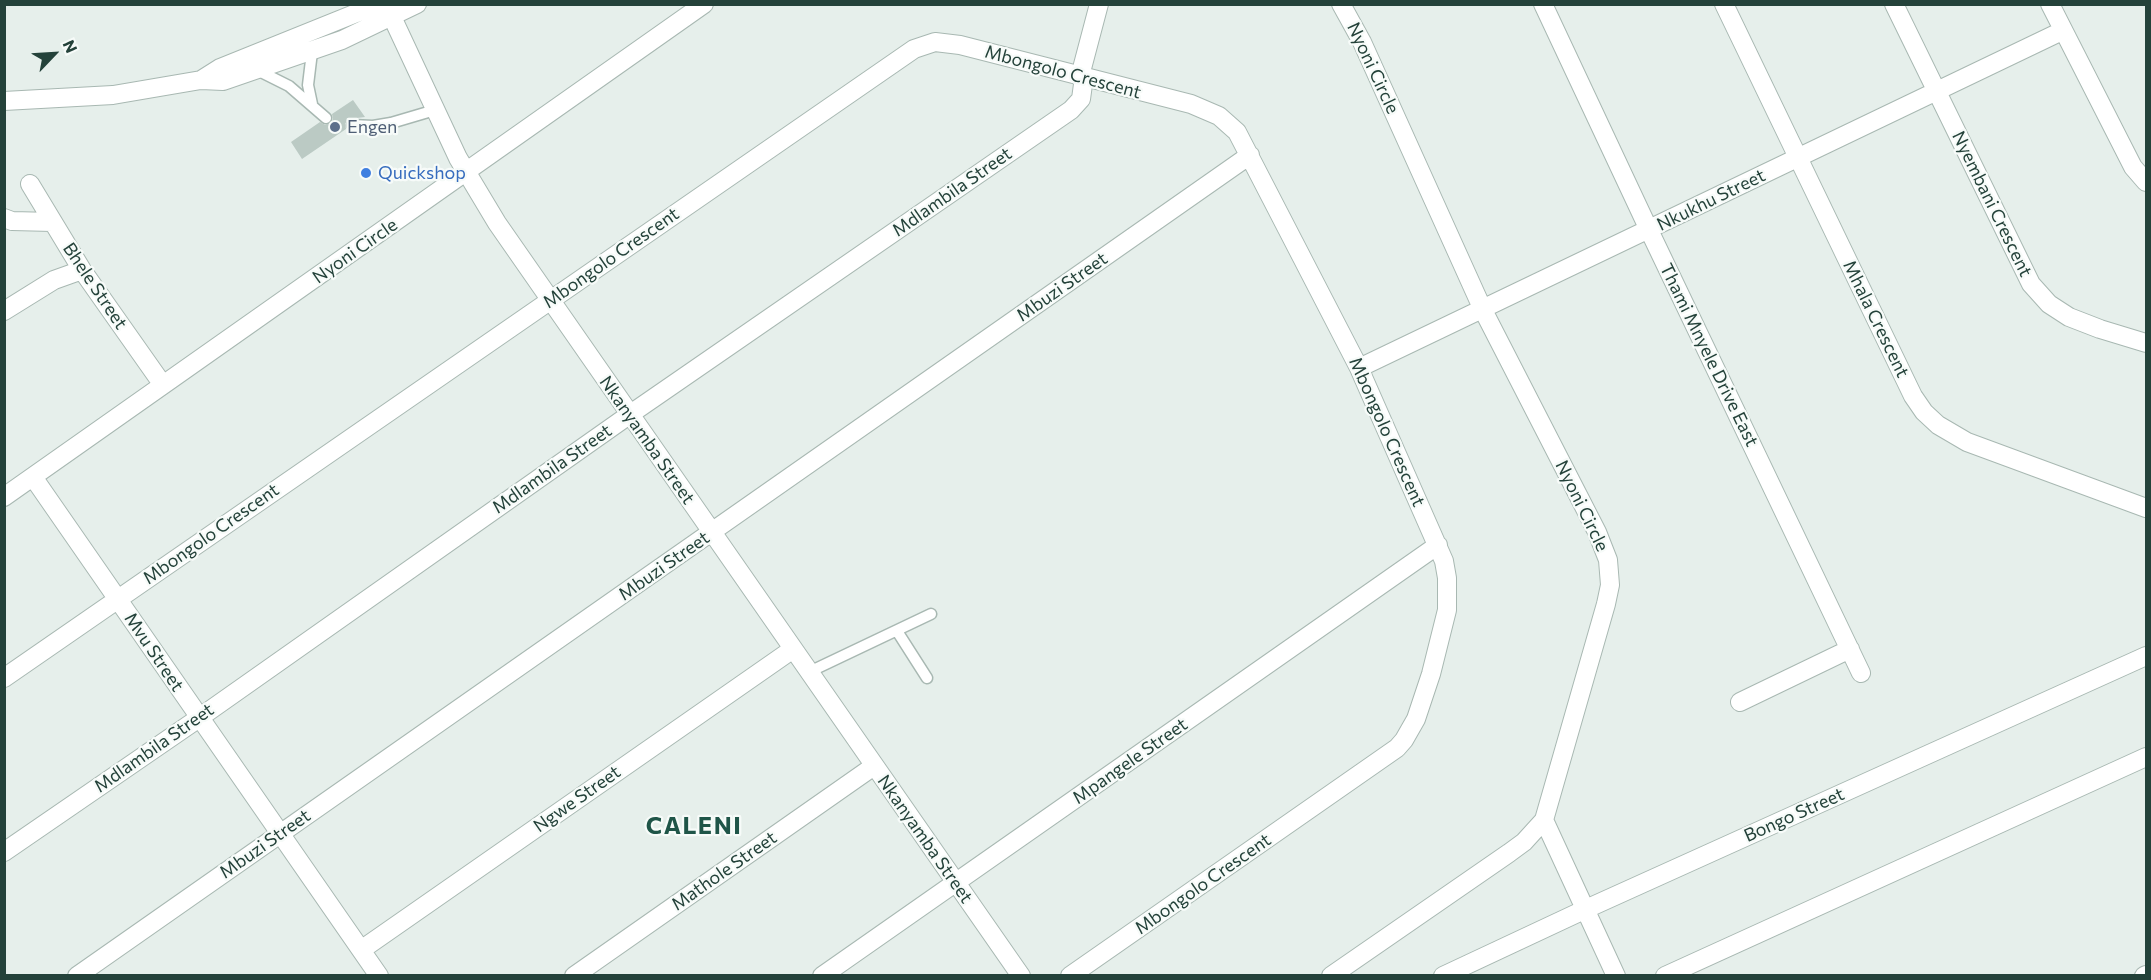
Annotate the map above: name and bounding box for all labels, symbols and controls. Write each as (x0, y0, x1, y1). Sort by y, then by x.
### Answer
street label: Nyoni Circle (1342, 19, 1404, 117)
north arrow (24, 24, 84, 84)
text: N (60, 37, 82, 56)
street label: Mbongolo Crescent (982, 41, 1144, 103)
place label: Engen (347, 116, 397, 138)
marker: Engen (328, 120, 342, 134)
street label: Nyembani Crescent (1947, 128, 2037, 280)
street label: Mdlambila Street (888, 143, 1016, 241)
place label: Quickshop (378, 162, 466, 184)
street label: Nkukhu Street (1653, 164, 1769, 236)
marker: Quickshop (359, 166, 373, 180)
street label: Mbongolo Crescent (539, 203, 683, 313)
street label: Nyoni Circle (308, 214, 402, 288)
street label: Bhele Street (58, 239, 132, 333)
street label: Mbuzi Street (1012, 248, 1112, 326)
street label: Mhala Crescent (1838, 257, 1914, 381)
street label: Thami Mnyele Drive East (1655, 260, 1763, 450)
street label: Mbongolo Crescent (1344, 354, 1430, 510)
street label: Nkanyamba Street (595, 372, 699, 508)
street label: Mdlambila Street (488, 420, 616, 518)
street label: Nyoni Circle (1551, 457, 1613, 555)
street label: Mbongolo Crescent (139, 479, 283, 589)
street label: Mbuzi Street (614, 527, 714, 605)
street label: Mvu Street (120, 609, 188, 695)
street label: Mdlambila Street (90, 699, 218, 797)
street label: Mpangele Street (1068, 713, 1192, 809)
street label: Ngwe Street (529, 761, 625, 837)
street label: Nkanyamba Street (873, 771, 977, 907)
street label: Bongo Street (1741, 783, 1847, 847)
street label: Mbuzi Street (215, 805, 315, 883)
district label: CALENI (646, 812, 742, 840)
street label: Mathole Street (667, 827, 781, 915)
street label: Mbongolo Crescent (1131, 829, 1275, 939)

